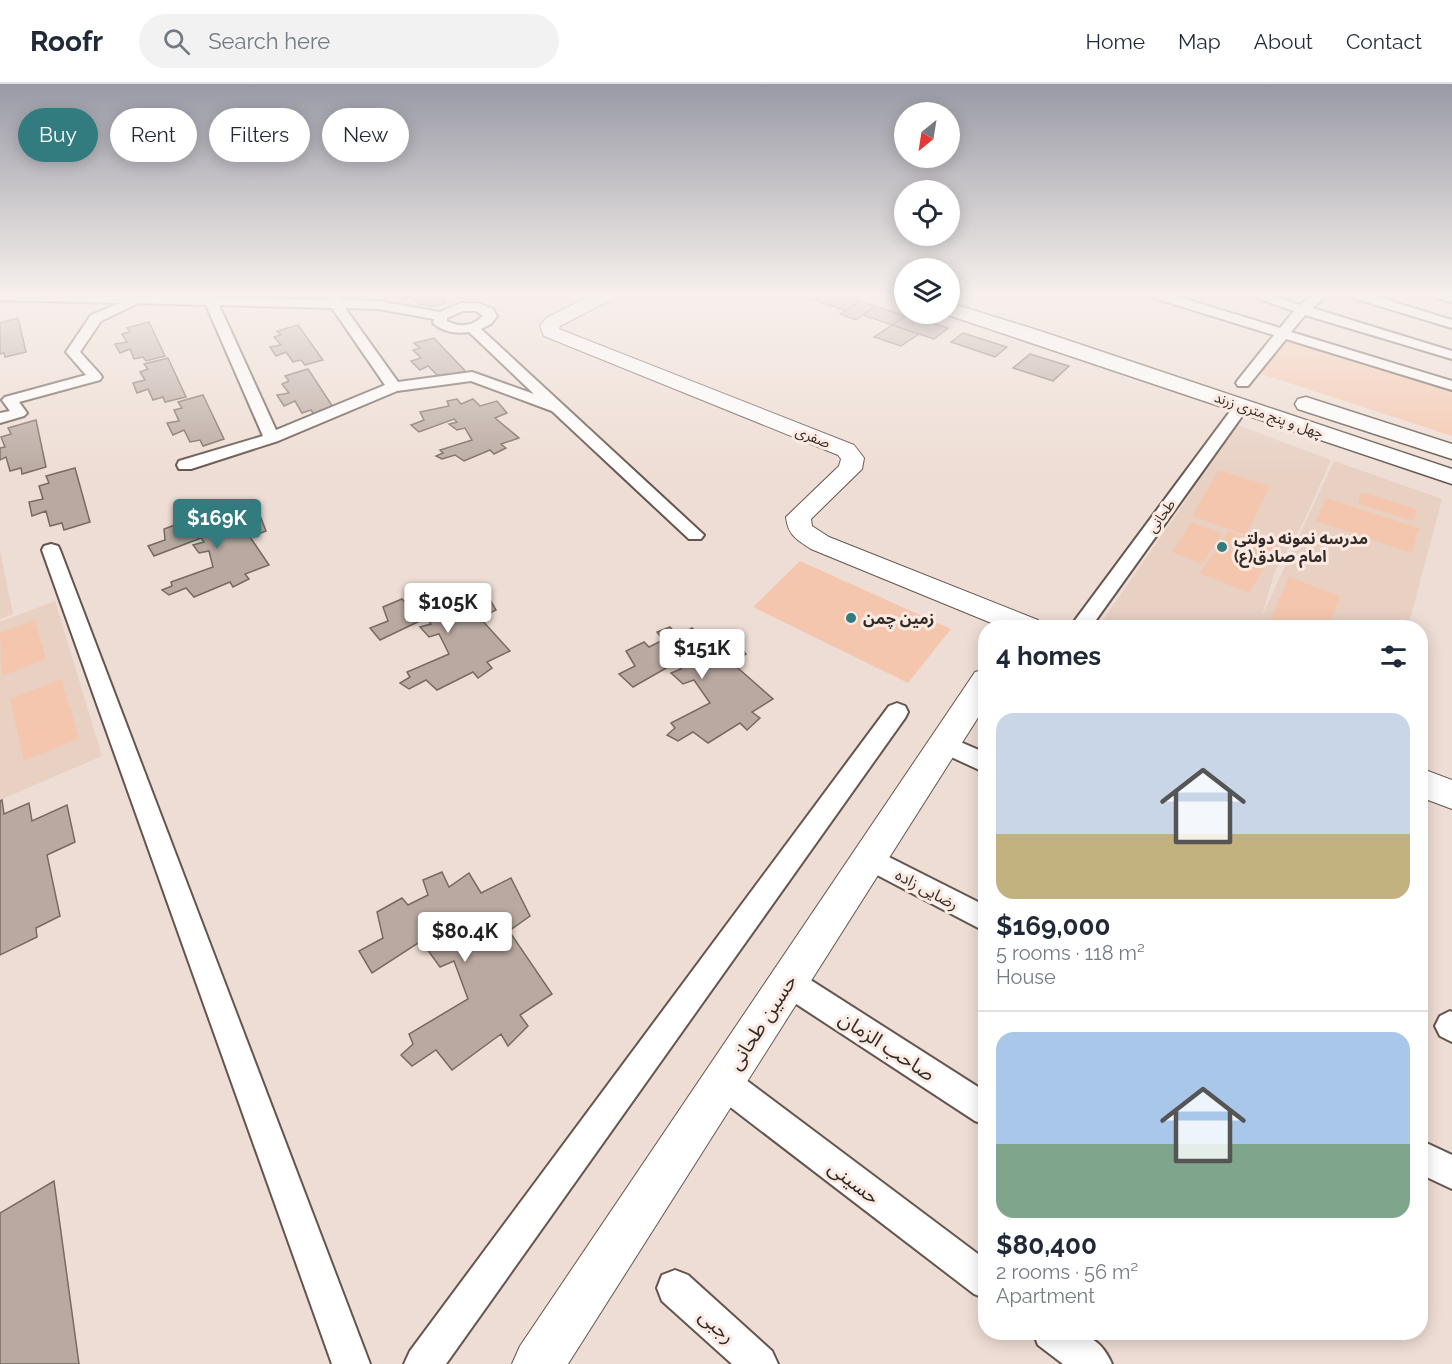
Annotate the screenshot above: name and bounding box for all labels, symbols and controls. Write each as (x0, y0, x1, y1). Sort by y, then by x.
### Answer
search box (139, 14, 559, 68)
text: Roofr (30, 25, 103, 58)
icon: search (160, 25, 193, 58)
text: Search here (208, 28, 330, 54)
text: Home (1086, 29, 1145, 54)
text: Map (1178, 29, 1221, 54)
text: About (1254, 29, 1313, 54)
text: Contact (1346, 29, 1422, 54)
north arrow (894, 102, 960, 168)
map controls (894, 102, 960, 324)
chip: Buy (18, 108, 98, 162)
chip: Rent (110, 108, 197, 162)
chip: Filters (209, 108, 310, 162)
chip: New (322, 108, 409, 162)
button: locate (894, 180, 960, 246)
button: layers (894, 258, 960, 324)
street label: چهل و پنج متری زرند (1212, 389, 1326, 444)
street label: صفری (793, 423, 833, 452)
street label: طحانی (1144, 497, 1179, 536)
pin: $169K (175, 499, 259, 550)
text: $169K (187, 506, 247, 530)
place label: مدرسه نمونه دولتی امام صادق(ع) (1234, 529, 1368, 568)
marker: مدرسه نمونه دولتی امام صادق(ع) (1215, 540, 1229, 554)
pin: $105K (406, 583, 490, 634)
text: $105K (418, 590, 478, 614)
place label: زمین چمن (863, 609, 934, 629)
marker: زمین چمن (844, 611, 858, 625)
pin: $151K (660, 629, 744, 680)
text: $151K (674, 636, 730, 660)
icon: filters (1377, 640, 1410, 673)
text: 4 homes (996, 641, 1101, 671)
icon: home (1149, 752, 1257, 860)
street label: رضایی زاده (892, 865, 961, 914)
text: $169,000 (996, 911, 1110, 941)
pin: $80.4K (416, 912, 514, 963)
text: $80.4K (432, 919, 498, 943)
text: 5 rooms · 118 m² (996, 941, 1145, 965)
text: House (996, 965, 1056, 989)
street label: حسین طحانی (722, 970, 802, 1074)
street label: صاحب الزمان (834, 1006, 940, 1086)
icon: home (1149, 1071, 1257, 1179)
street label: حسینی (824, 1155, 884, 1209)
text: $80,400 (996, 1230, 1097, 1260)
text: 2 rooms · 56 m² (996, 1260, 1138, 1284)
text: Apartment (996, 1284, 1095, 1308)
street label: رجبی (694, 1304, 740, 1348)

